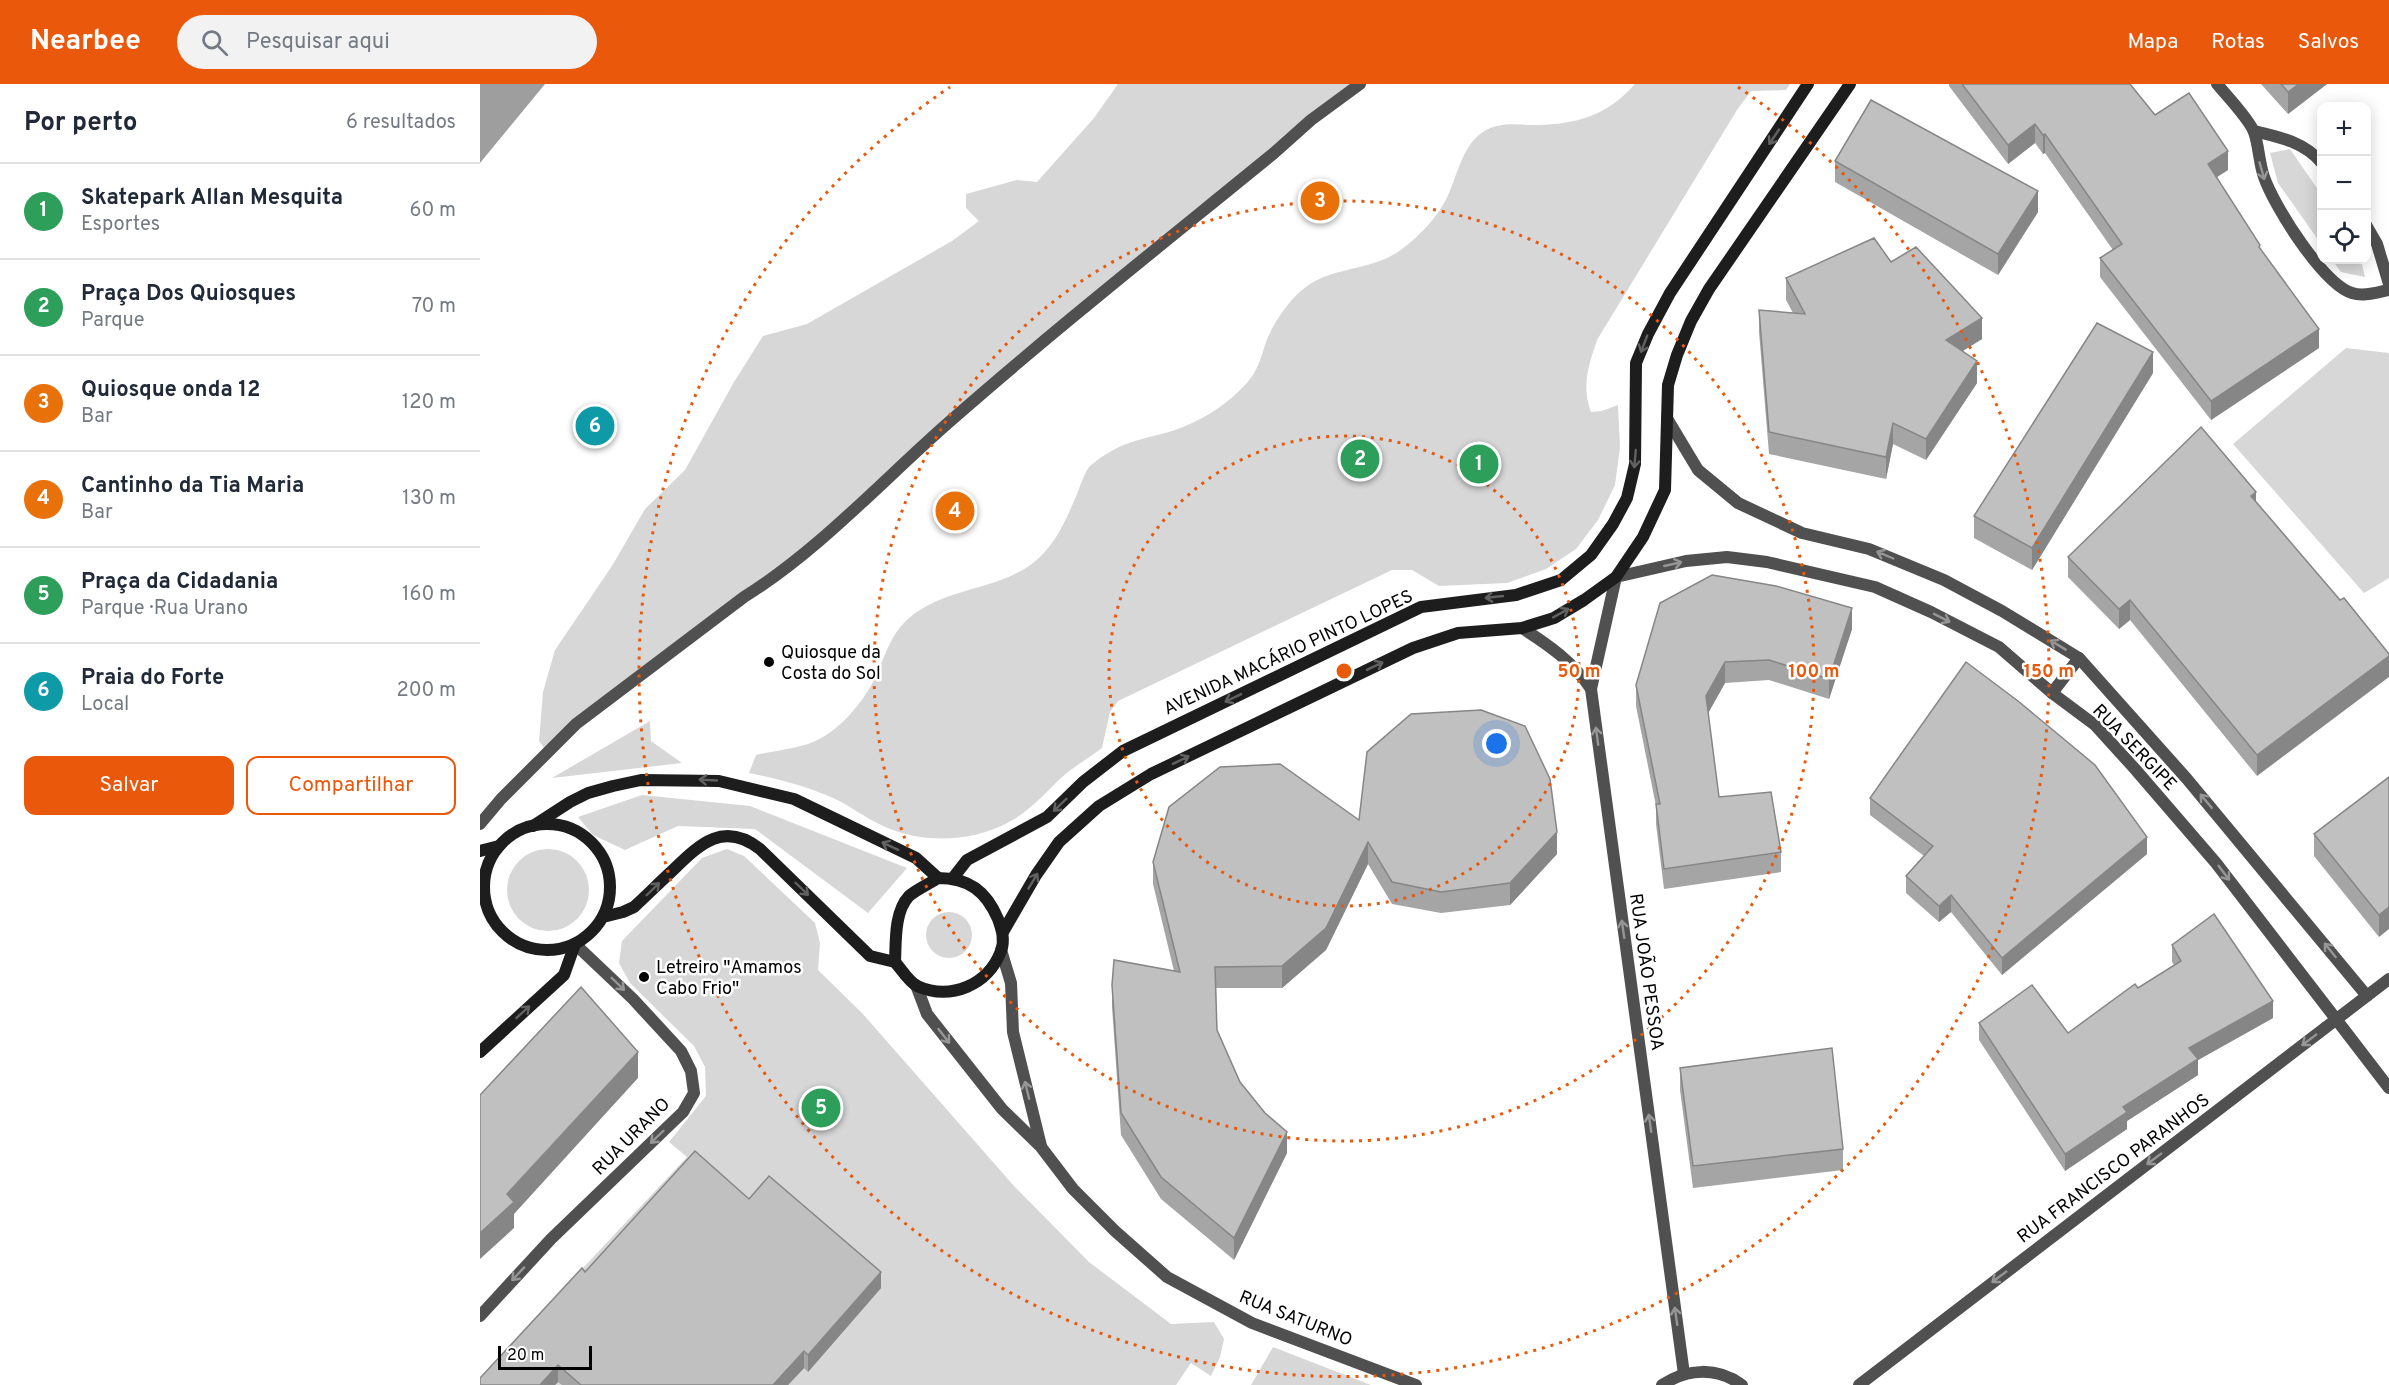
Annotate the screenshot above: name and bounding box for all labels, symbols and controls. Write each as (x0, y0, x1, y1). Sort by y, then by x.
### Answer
search box (177, 15, 597, 69)
text: Nearbee (30, 24, 141, 60)
icon: search (198, 26, 231, 59)
text: Pesquisar aqui (246, 29, 390, 56)
text: Mapa (2128, 29, 2178, 56)
text: Rotas (2211, 29, 2265, 56)
text: Salvos (2298, 29, 2359, 56)
map controls (2317, 102, 2371, 264)
button: + (2317, 102, 2371, 156)
text: Por perto (24, 107, 138, 140)
text: 6 resultados (346, 110, 456, 136)
one-way arrow (1768, 128, 1780, 145)
button: − (2317, 156, 2371, 210)
one-way arrow (2257, 161, 2269, 180)
pin: 3 (1300, 178, 1340, 224)
text: Skatepark Allan Mesquita (81, 185, 343, 212)
text: 1 (40, 198, 48, 224)
text: 60 m (410, 198, 456, 224)
button: locate (2317, 210, 2371, 264)
text: Esportes (81, 212, 160, 238)
text: Praça Dos Quiosques (81, 281, 296, 308)
text: 2 (37, 294, 50, 320)
text: 70 m (412, 294, 456, 320)
text: Parque (81, 308, 144, 334)
one-way arrow (1637, 335, 1648, 353)
text: Quiosque onda 12 (81, 377, 260, 404)
text: 3 (38, 390, 50, 416)
text: 120 m (402, 390, 456, 416)
text: Bar (81, 404, 113, 430)
pin: 6 (576, 404, 614, 448)
pin: 2 (1340, 436, 1380, 482)
pin: 1 (1460, 442, 1498, 487)
one-way arrow (1629, 448, 1640, 468)
text: Cantinho da Tia Maria (81, 473, 304, 500)
text: 4 (37, 486, 50, 512)
text: 130 m (402, 486, 456, 512)
pin: 4 (936, 488, 974, 534)
text: Bar (81, 500, 113, 526)
one-way arrow (1876, 549, 1894, 560)
one-way arrow (1663, 558, 1683, 569)
text: Praça da Cidadania (81, 569, 278, 596)
text: 5 (37, 582, 50, 608)
text: 160 m (402, 582, 456, 608)
street label: AVENIDA MACÁRIO PINTO LOPES (1159, 584, 1417, 721)
one-way arrow (1485, 592, 1505, 603)
text: Parque · Rua Urano (81, 596, 248, 622)
one-way arrow (1552, 607, 1569, 619)
one-way arrow (1933, 612, 1950, 624)
one-way arrow (2050, 638, 2067, 650)
place label: Quiosque da Costa do Sol (781, 642, 881, 686)
marker: Quiosque da Costa do Sol (762, 655, 776, 669)
one-way arrow (1366, 660, 1384, 672)
centre of rings (1334, 661, 1354, 681)
text: 50 m (1557, 661, 1601, 684)
text: 100 m (1788, 661, 1840, 684)
text: 150 m (2024, 661, 2074, 684)
text: Praia do Forte (81, 665, 224, 692)
text: 6 (37, 678, 50, 704)
text: 200 m (397, 678, 456, 704)
text: Local (81, 692, 129, 718)
one-way arrow (1225, 692, 1243, 704)
street label: RUA SERGIPE (2087, 700, 2181, 796)
one-way arrow (1592, 727, 1603, 746)
your location (1482, 729, 1511, 758)
one-way arrow (1171, 754, 1189, 765)
button: Salvar (24, 756, 234, 815)
button: Compartilhar (246, 756, 456, 815)
one-way arrow (699, 775, 719, 786)
one-way arrow (2199, 793, 2212, 809)
one-way arrow (1052, 797, 1067, 812)
one-way arrow (882, 839, 900, 851)
one-way arrow (2217, 865, 2230, 881)
one-way arrow (1027, 873, 1039, 890)
one-way arrow (645, 882, 660, 896)
one-way arrow (794, 882, 809, 897)
street label: RUA JOÃO PESSOA (1623, 892, 1670, 1052)
one-way arrow (1618, 920, 1629, 940)
one-way arrow (2324, 943, 2337, 959)
place label: Letreiro "Amamos Cabo Frio" (656, 957, 802, 1001)
marker: Letreiro "Amamos Cabo Frio" (637, 970, 651, 984)
one-way arrow (610, 977, 625, 991)
one-way arrow (515, 1005, 530, 1019)
one-way arrow (938, 1028, 951, 1044)
one-way arrow (2301, 1034, 2317, 1047)
one-way arrow (1020, 1081, 1032, 1100)
pin: 5 (802, 1086, 840, 1130)
street label: RUA FRANCISCO PARANHOS (2013, 1089, 2215, 1249)
street label: RUA URANO (588, 1093, 676, 1181)
one-way arrow (1644, 1113, 1655, 1133)
one-way arrow (650, 1130, 665, 1144)
one-way arrow (2147, 1152, 2163, 1165)
one-way arrow (511, 1266, 525, 1281)
one-way arrow (1992, 1271, 2008, 1284)
street label: RUA SATURNO (1235, 1286, 1356, 1353)
one-way arrow (1670, 1306, 1681, 1326)
scale bar (498, 1343, 592, 1370)
text: 20 m (507, 1346, 544, 1366)

